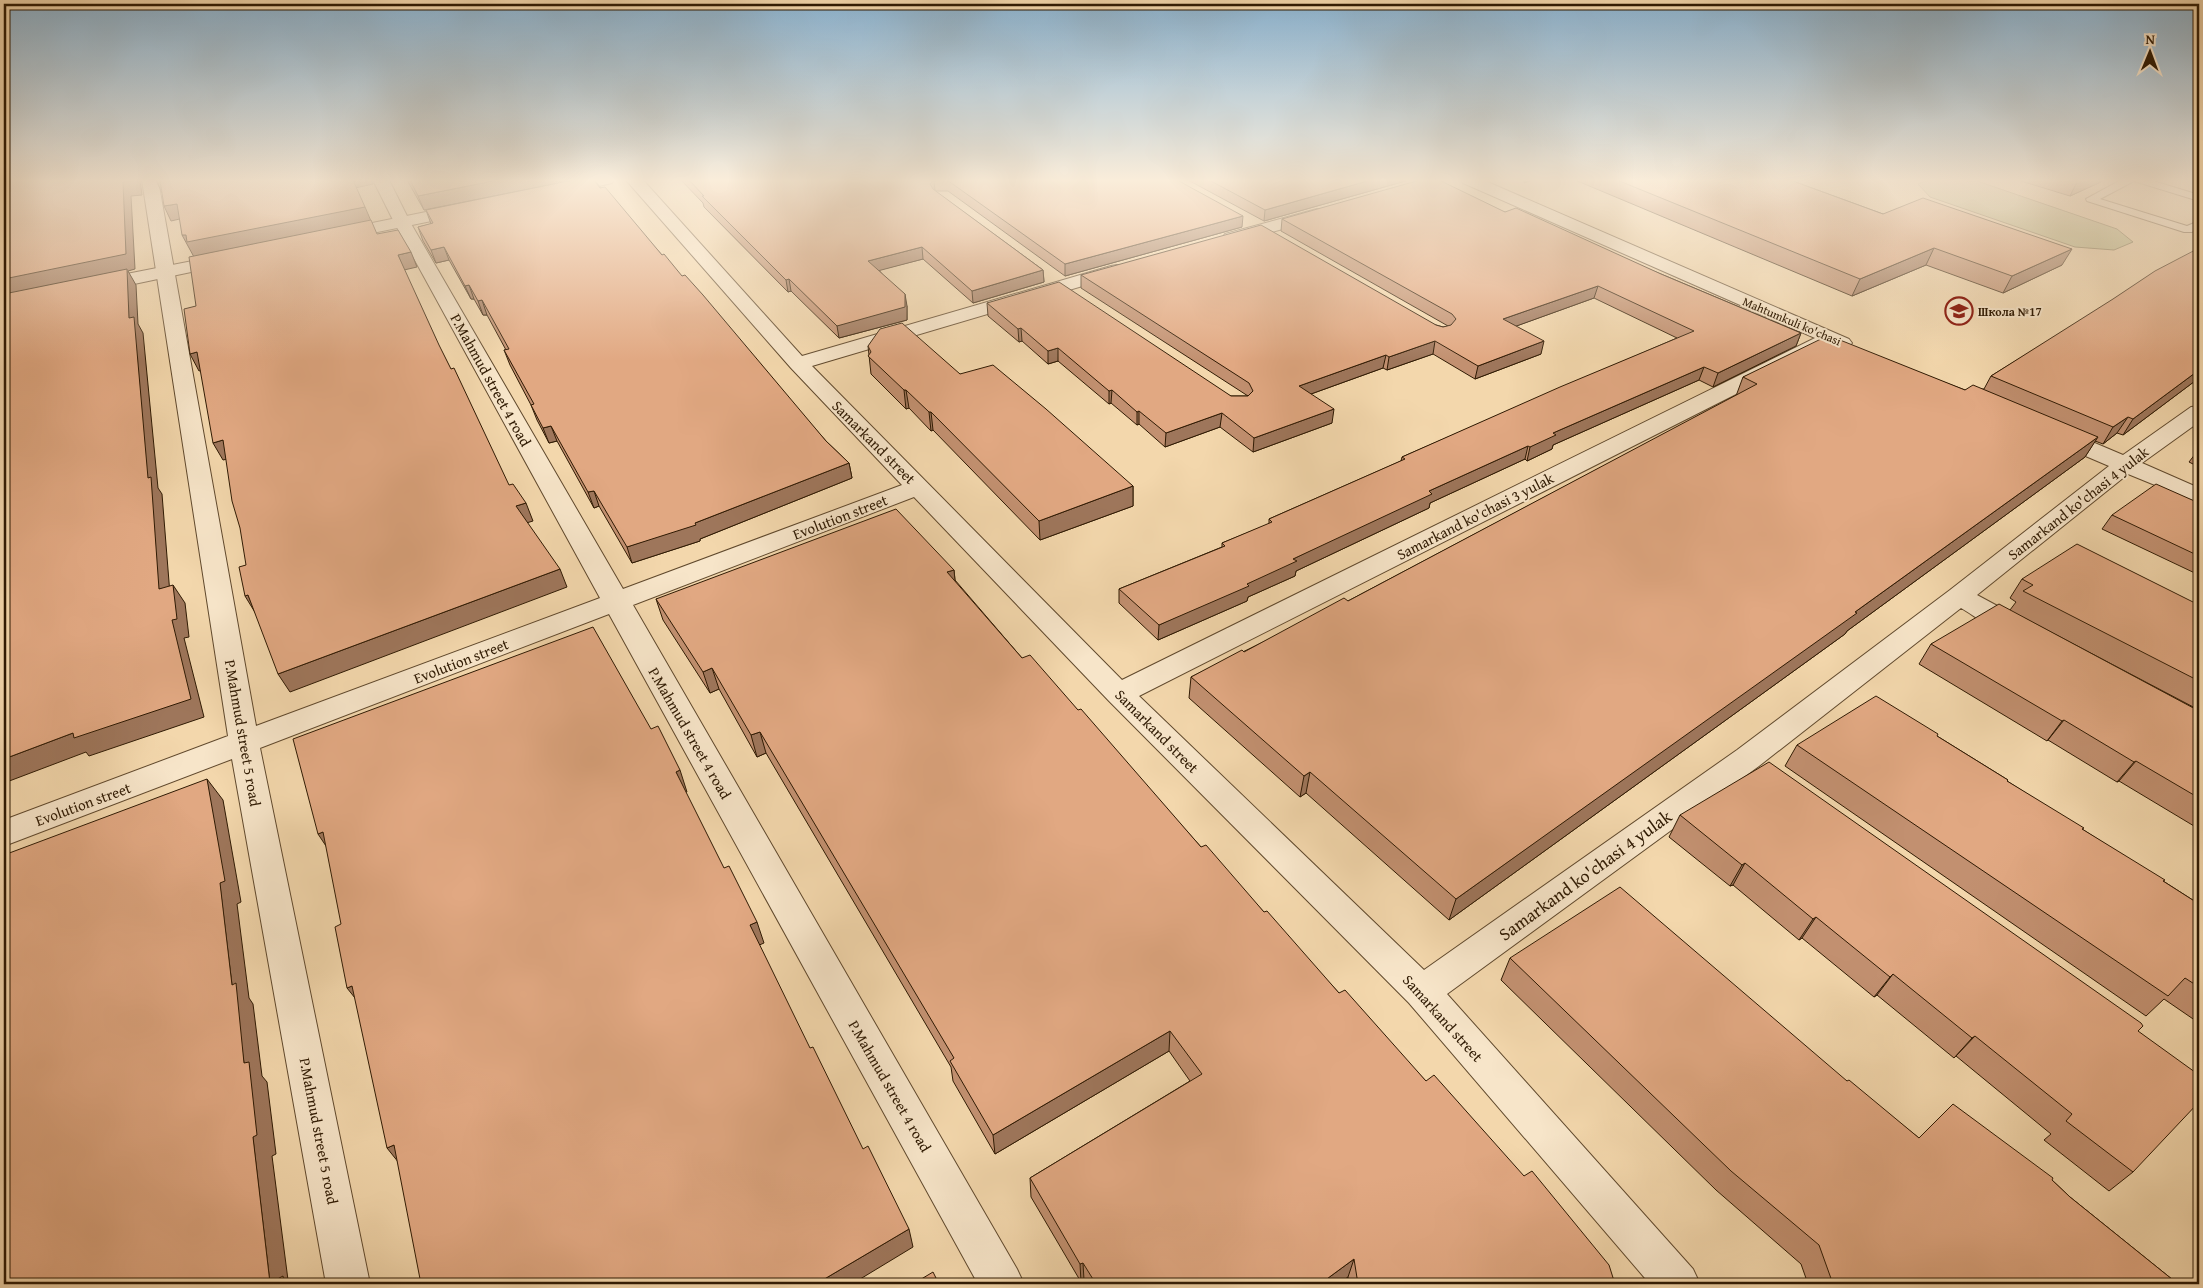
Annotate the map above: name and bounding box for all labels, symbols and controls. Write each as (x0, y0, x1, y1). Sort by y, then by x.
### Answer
north arrow (2126, 28, 2176, 78)
text: N (2145, 29, 2156, 49)
street label: Mahtumkuli ko'chasi (1740, 293, 1844, 350)
school or university icon: Школа №17 (1944, 296, 1974, 326)
place label: Школа №17 (1978, 303, 2042, 320)
street label: P.Mahmud street 4 road (446, 310, 536, 450)
street label: Samarkand street (827, 395, 921, 489)
street label: Samarkand ko'chasi 4 yulak (2003, 441, 2153, 565)
street label: Samarkand ko'chasi 3 yulak (1393, 467, 1557, 565)
street label: Evolution street (789, 489, 891, 545)
street label: Evolution street (410, 633, 512, 689)
street label: P.Mahmud street 5 road (220, 658, 266, 808)
street label: P.Mahmud street 4 road (644, 663, 736, 803)
street label: Samarkand street (1110, 684, 1204, 778)
street label: Evolution street (32, 777, 134, 831)
street label: Samarkand ko'chasi 4 yulak (1493, 802, 1678, 947)
street label: Samarkand street (1398, 970, 1488, 1067)
street label: P.Mahmud street 4 road (844, 1016, 936, 1156)
street label: P.Mahmud street 5 road (294, 1056, 344, 1206)

